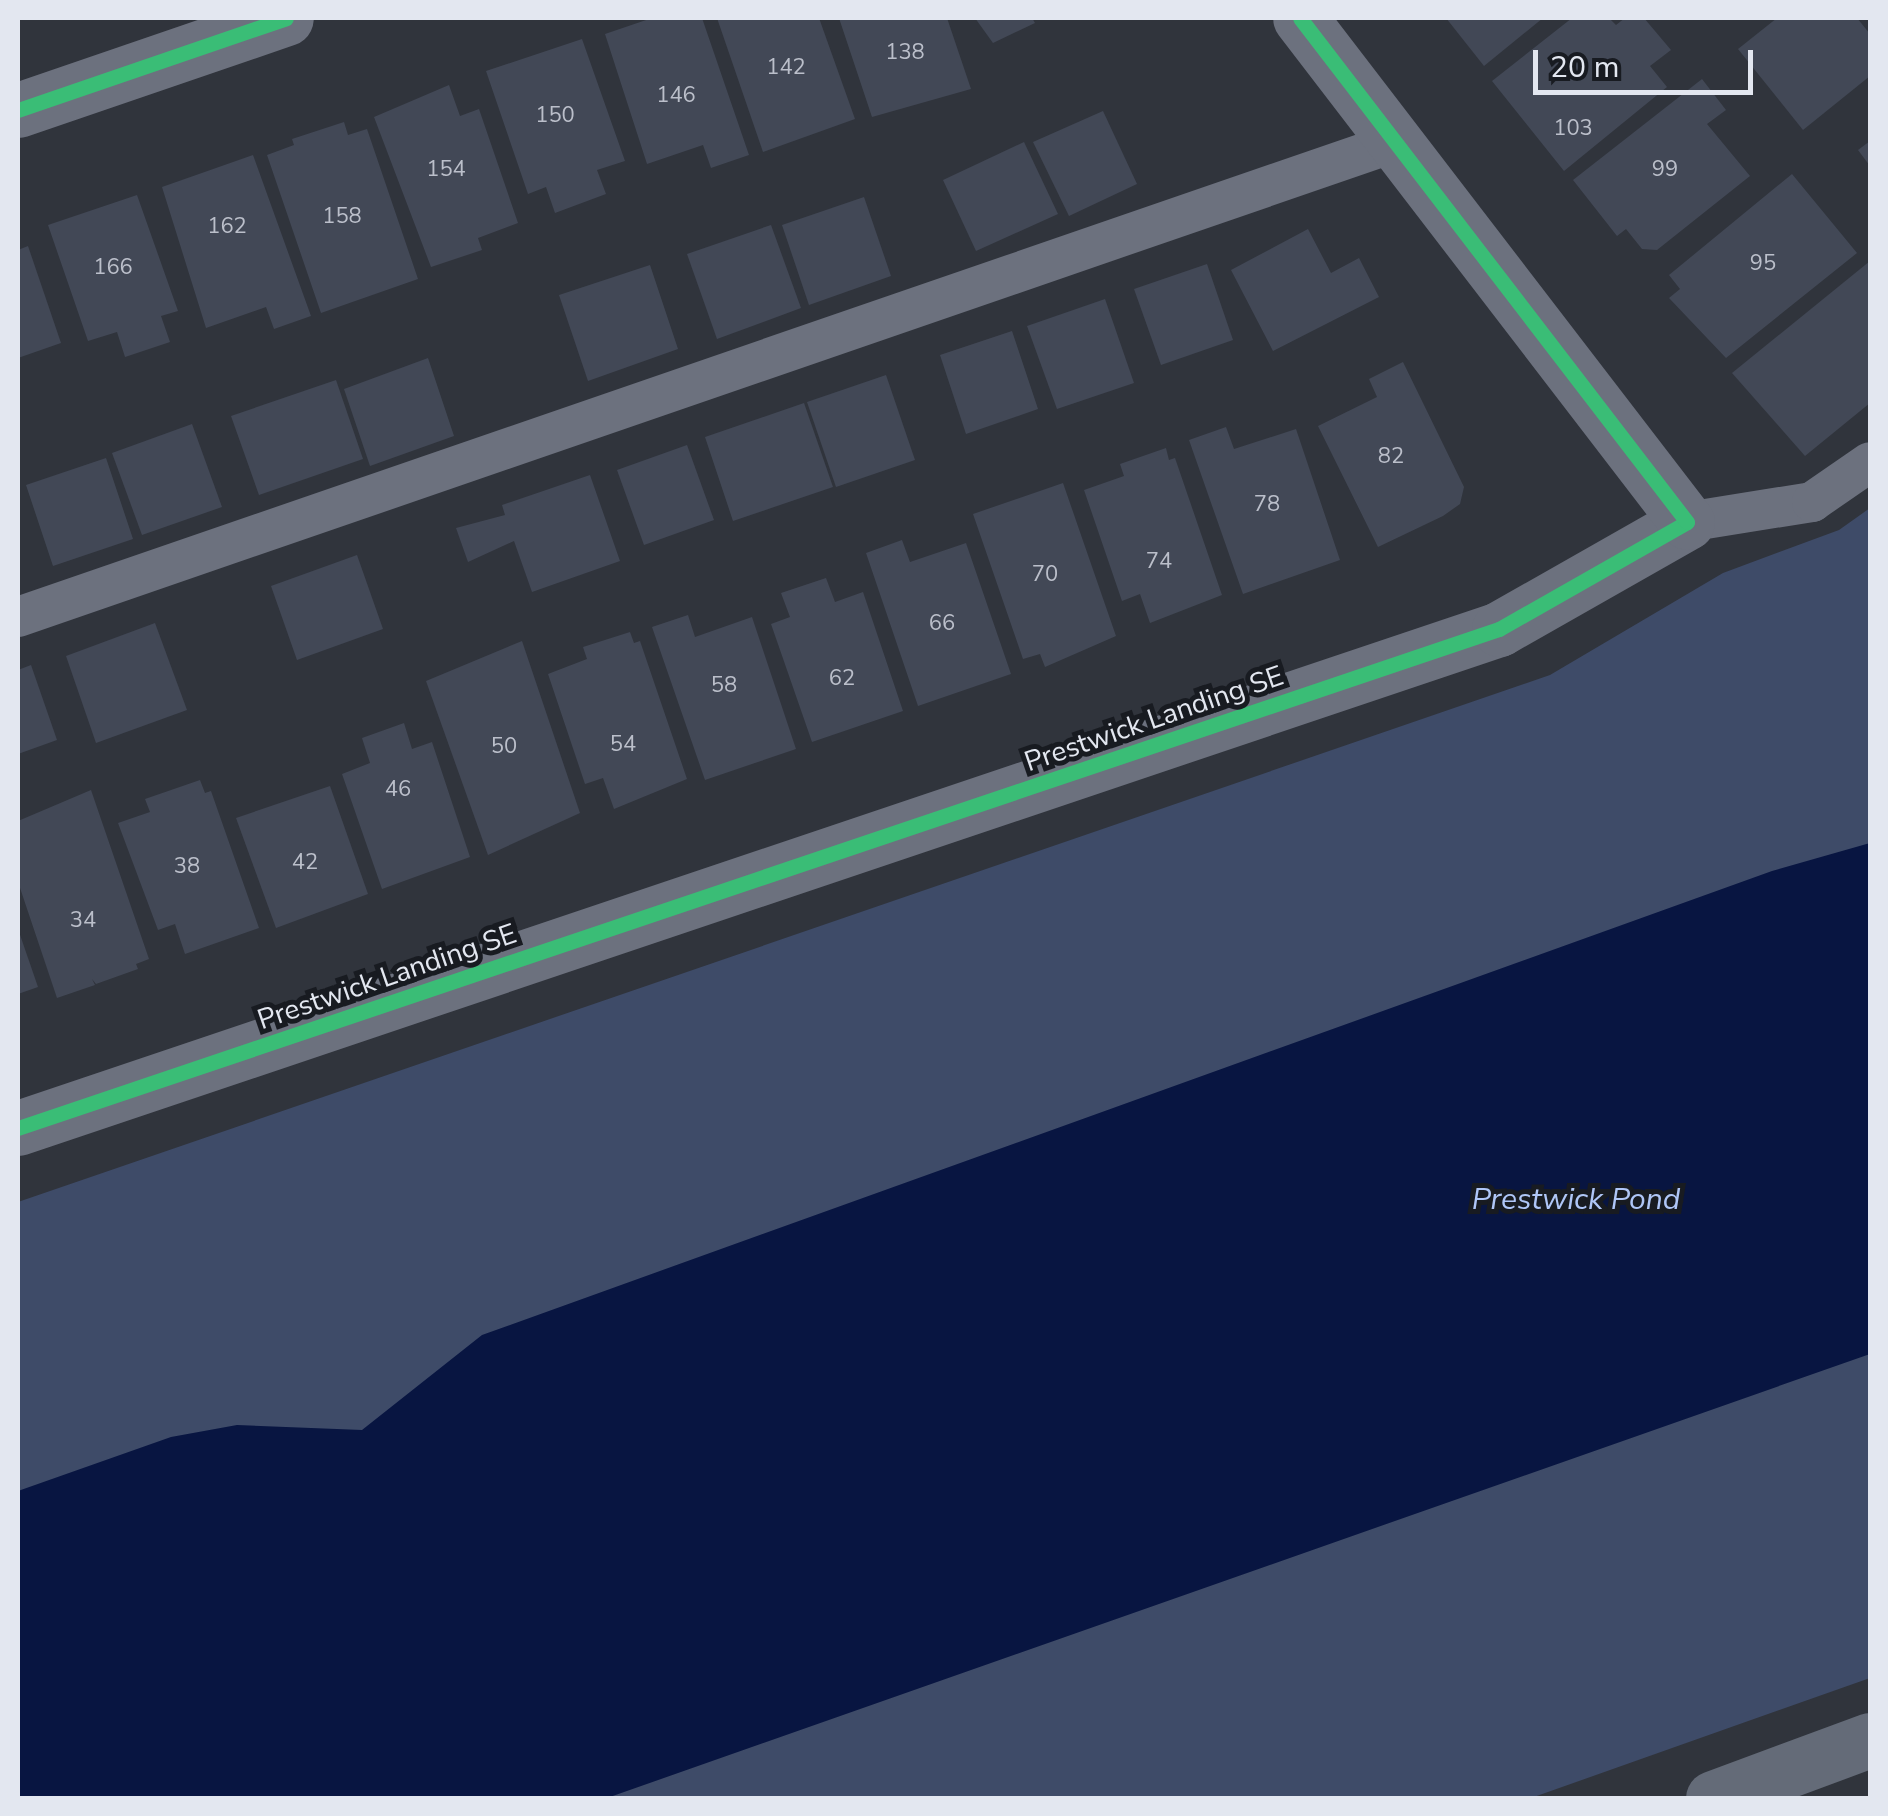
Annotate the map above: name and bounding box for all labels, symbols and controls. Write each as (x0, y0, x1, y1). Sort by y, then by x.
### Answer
scale bar (1538, 30, 1758, 92)
house number: 138 (885, 40, 925, 66)
text: 20 m (1550, 47, 1619, 88)
house number: 142 (766, 55, 806, 81)
house number: 146 (656, 83, 696, 109)
house number: 150 (535, 103, 575, 129)
house number: 103 (1553, 116, 1593, 142)
house number: 154 (426, 157, 466, 183)
house number: 99 (1652, 157, 1678, 183)
house number: 158 (322, 204, 362, 230)
house number: 162 (207, 214, 247, 240)
house number: 95 (1750, 251, 1776, 277)
house number: 166 (93, 255, 133, 281)
house number: 82 (1378, 444, 1404, 470)
house number: 78 (1254, 492, 1280, 518)
house number: 74 (1146, 549, 1172, 575)
house number: 70 (1032, 562, 1058, 588)
house number: 66 (929, 611, 955, 637)
street label: Prestwick Landing SE (1020, 659, 1288, 779)
house number: 62 (829, 666, 855, 692)
house number: 58 (711, 673, 737, 699)
house number: 54 (610, 732, 636, 758)
house number: 50 (491, 734, 517, 760)
house number: 46 (385, 777, 411, 803)
house number: 42 (292, 850, 318, 876)
house number: 38 (174, 854, 200, 880)
house number: 34 (70, 908, 96, 934)
street label: Prestwick Landing SE (253, 917, 521, 1037)
water label: Prestwick Pond (1472, 1182, 1680, 1218)

